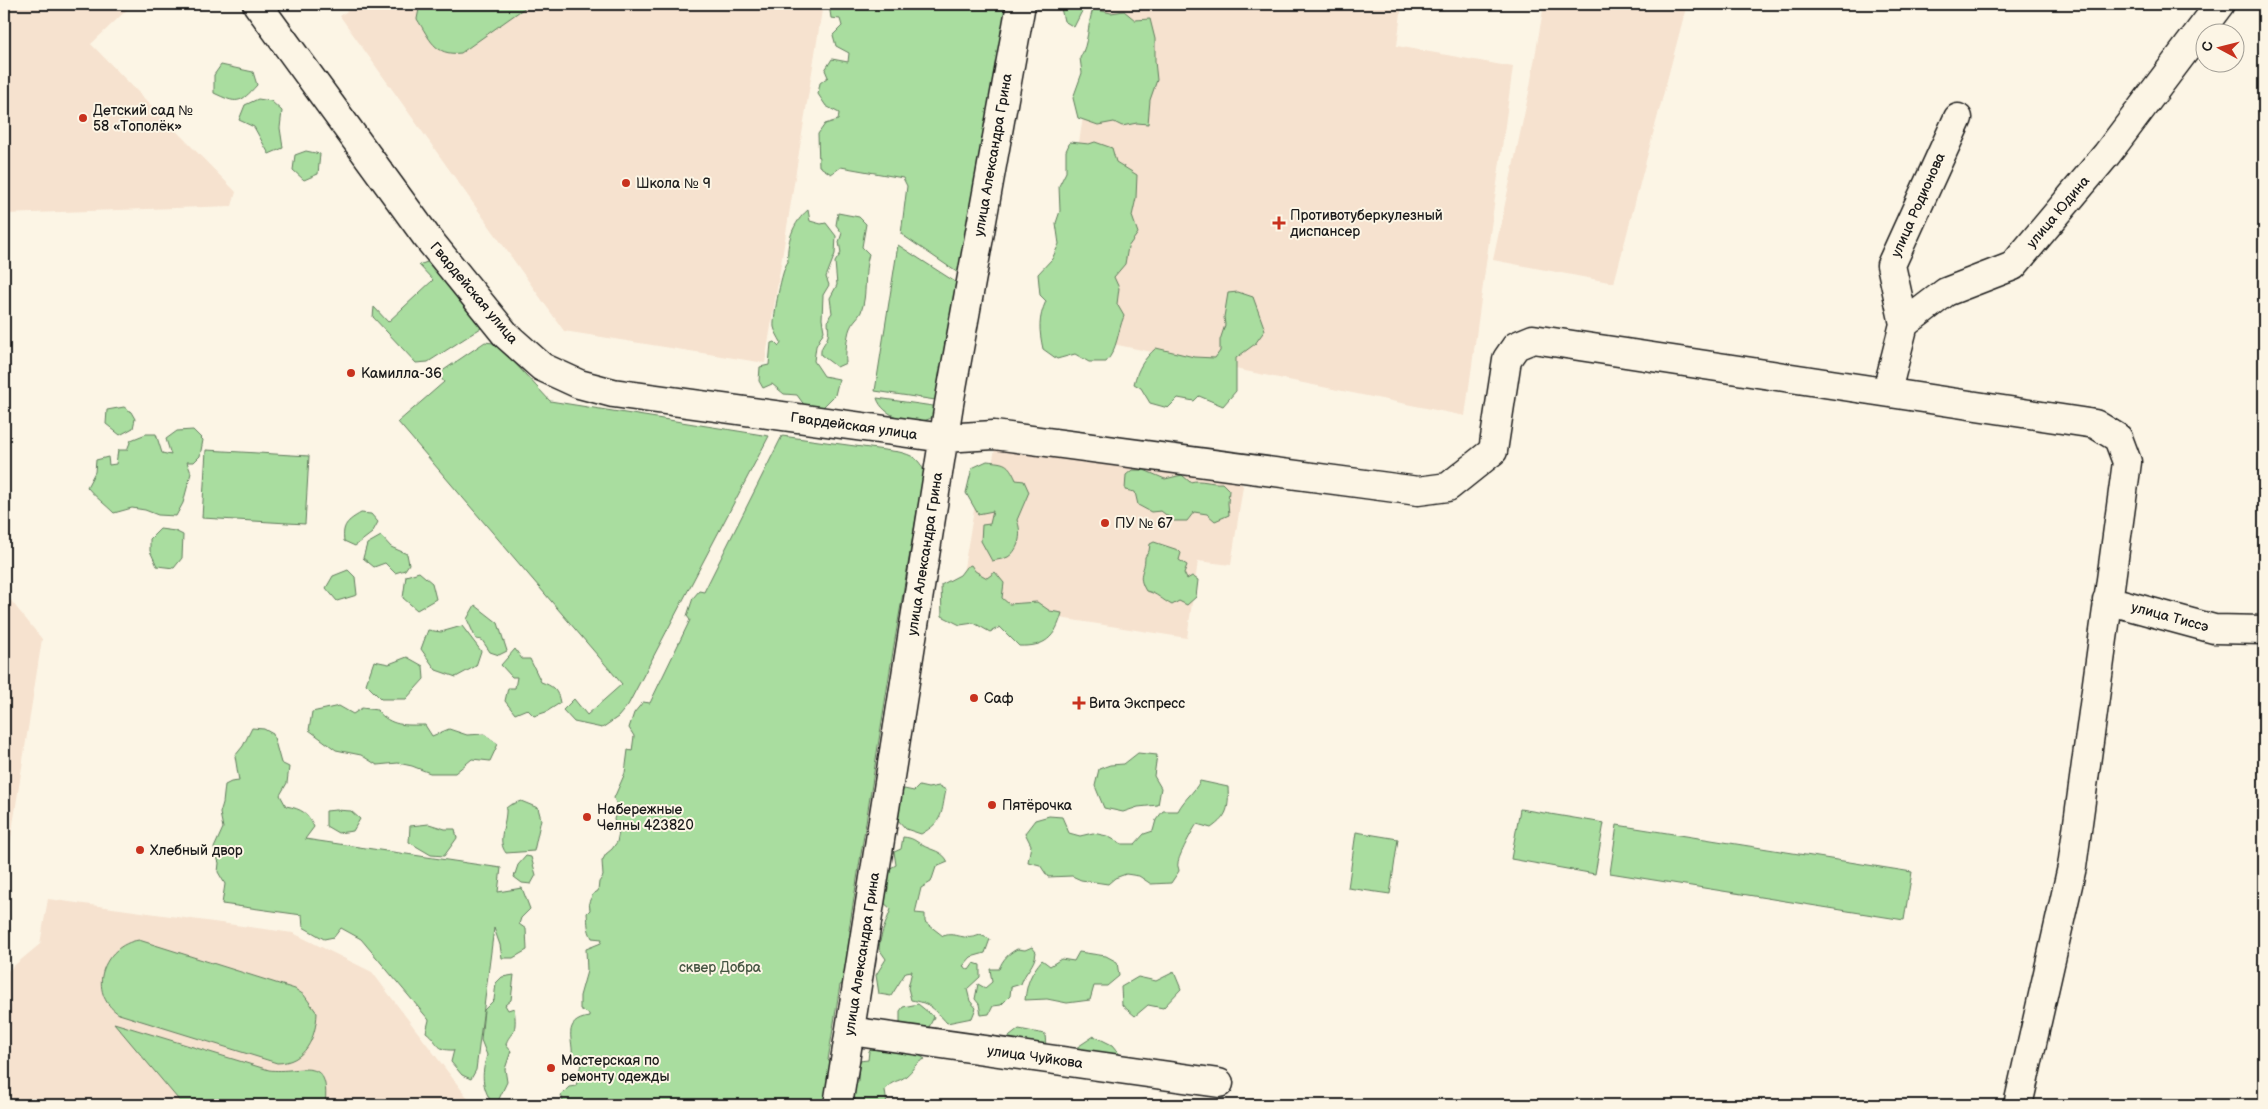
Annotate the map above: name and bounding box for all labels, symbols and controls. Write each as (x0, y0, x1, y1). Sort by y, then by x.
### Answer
north arrow (2196, 22, 2246, 72)
text: С (2199, 40, 2217, 52)
street label: улица Александра Грина (970, 72, 1016, 238)
place label: Детский сад № 58 «Тополёк» (93, 102, 193, 135)
marker: Детский сад № 58 «Тополёк» (77, 112, 89, 124)
street label: улица Родионова (1887, 149, 1949, 260)
street label: улица Юдина (2023, 172, 2094, 251)
place label: Школа № 9 (636, 175, 711, 192)
marker: Школа № 9 (620, 177, 632, 189)
place label: Противотуберкулезный диспансер (1290, 207, 1443, 240)
marker: Противотуберкулезный диспансер (1272, 216, 1286, 230)
street label: Гвардейская улица (426, 239, 522, 348)
place label: Камилла-36 (361, 365, 442, 382)
marker: Камилла-36 (345, 367, 357, 379)
street label: Гвардейская улица (790, 409, 919, 443)
street label: улица Александра Грина (904, 470, 946, 637)
place label: ПУ № 67 (1115, 515, 1173, 532)
marker: ПУ № 67 (1099, 517, 1111, 529)
street label: улица Тиссэ (2129, 599, 2211, 635)
place label: Саф (984, 690, 1014, 707)
marker: Саф (968, 692, 980, 704)
place label: Вита Экспресс (1089, 695, 1185, 712)
marker: Вита Экспресс (1073, 697, 1085, 709)
place label: Пятёрочка (1002, 797, 1073, 814)
marker: Пятёрочка (986, 799, 998, 811)
place label: Набережные Челны 423820 (597, 801, 694, 834)
marker: Набережные Челны 423820 (581, 811, 593, 823)
place label: Хлебный двор (150, 842, 243, 859)
marker: Хлебный двор (134, 844, 146, 856)
street label: улица Александра Грина (841, 870, 883, 1037)
park label: сквер Добра (679, 959, 762, 976)
street label: улица Чуйкова (986, 1042, 1085, 1072)
place label: Мастерская по ремонту одежды (561, 1052, 669, 1085)
marker: Мастерская по ремонту одежды (545, 1062, 557, 1074)

